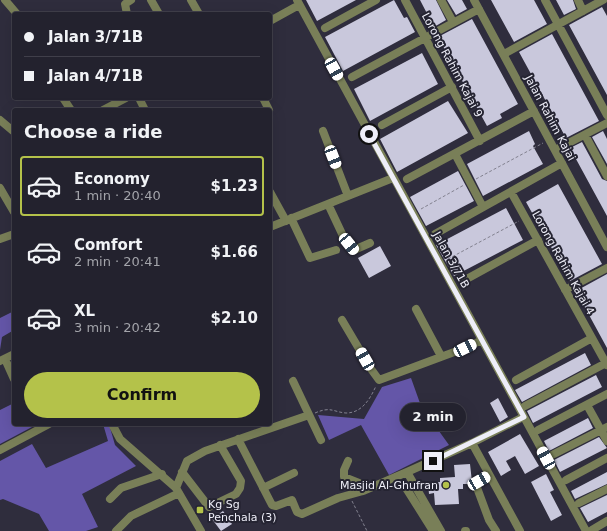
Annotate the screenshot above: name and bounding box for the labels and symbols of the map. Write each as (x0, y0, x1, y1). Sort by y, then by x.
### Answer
street label: Lorong Rahim Kajai 9 (419, 10, 485, 120)
car (323, 56, 345, 82)
street label: Jalan Rahim Kajai (521, 72, 578, 163)
route start (360, 125, 378, 143)
car (323, 144, 343, 170)
street label: Lorong Rahim Kajai 4 (529, 209, 597, 317)
street label: Jalan 3/71B (430, 229, 472, 290)
car (337, 231, 361, 257)
car (452, 337, 478, 359)
car (354, 346, 376, 372)
callout: 2 min (400, 403, 466, 431)
car (535, 445, 557, 471)
route end (424, 452, 442, 470)
car (466, 470, 492, 492)
place label: Masjid Al-Ghufran (340, 479, 438, 492)
marker: Masjid Al-Ghufran (441, 480, 451, 490)
place label: Kg Sg Penchala (3) (208, 498, 277, 524)
marker: Kg Sg Penchala (3) (195, 505, 205, 515)

